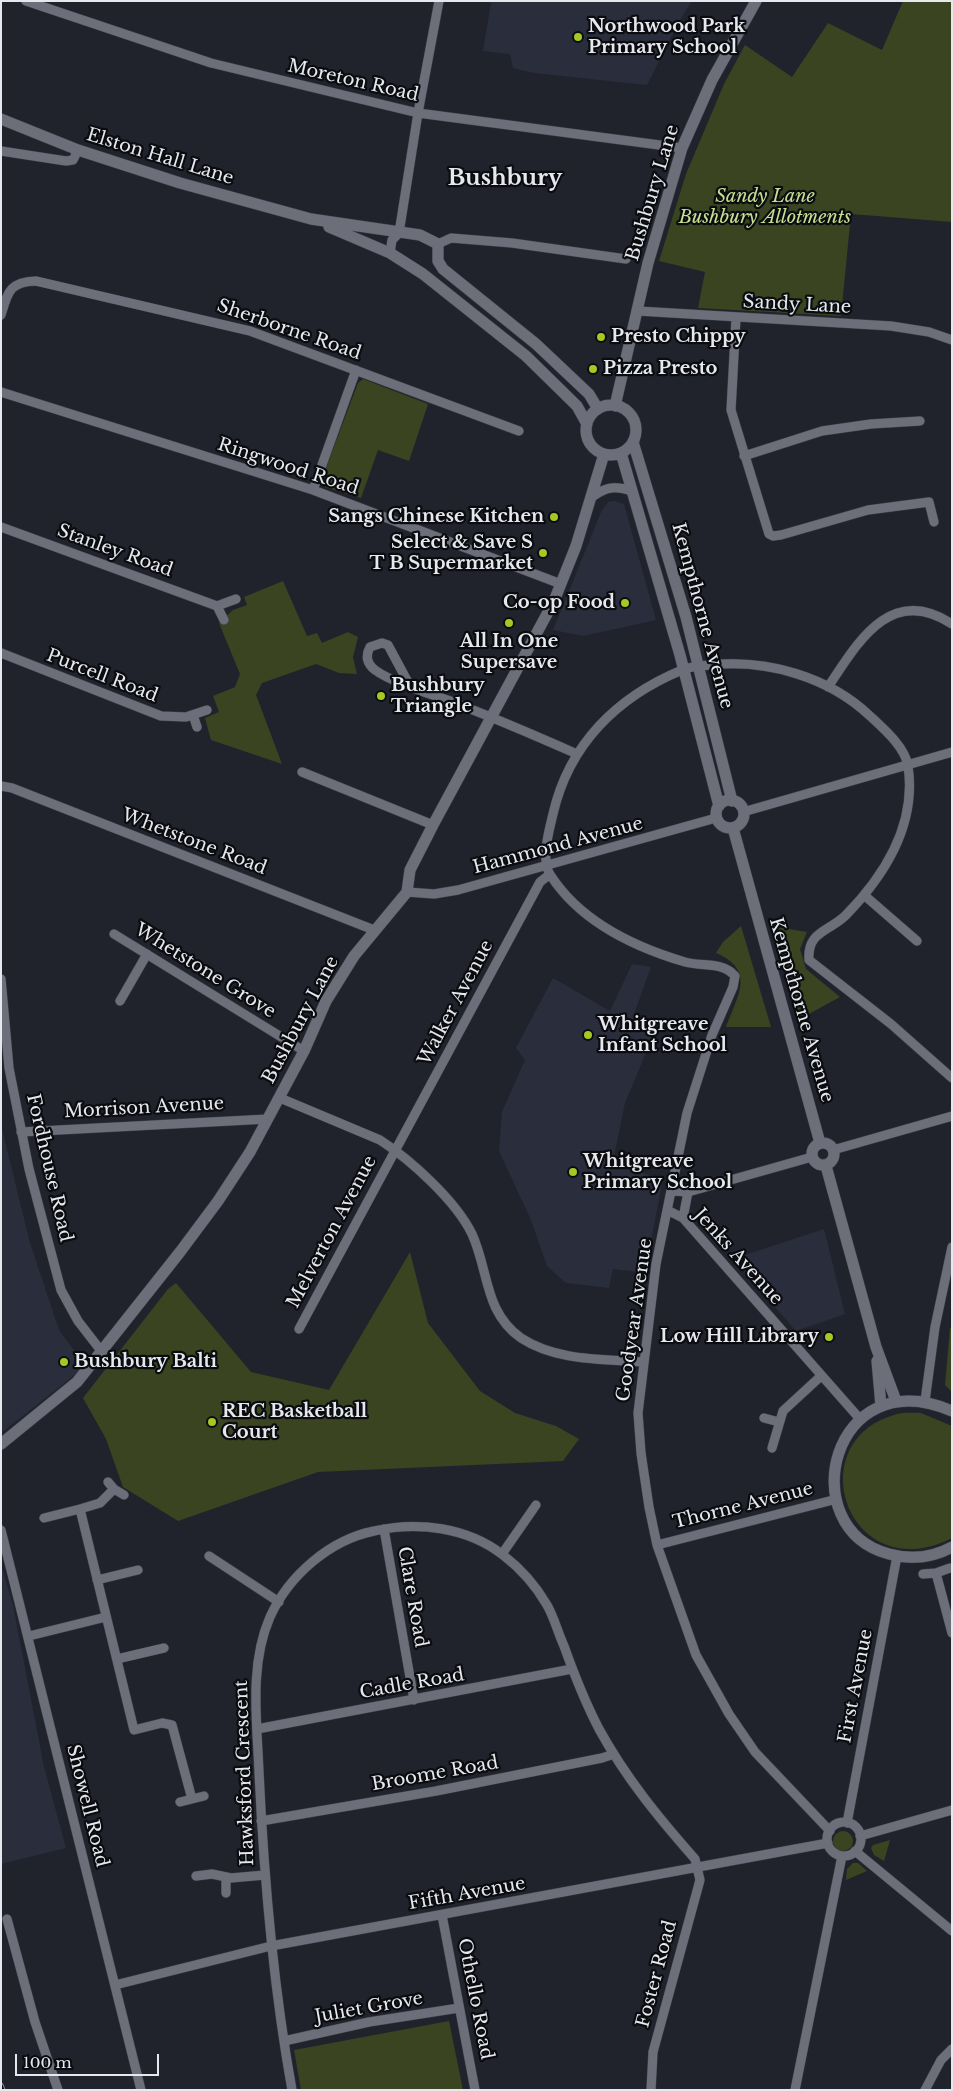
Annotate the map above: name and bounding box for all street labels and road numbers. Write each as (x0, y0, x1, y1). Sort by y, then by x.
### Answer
street label: Moreton Road (285, 55, 421, 107)
street label: Bushbury Lane (622, 122, 684, 264)
street label: Elston Hall Lane (84, 124, 236, 190)
street label: Sandy Lane (742, 291, 852, 319)
street label: Sherborne Road (214, 295, 364, 365)
street label: Ringwood Road (215, 434, 361, 500)
street label: Stanley Road (54, 520, 176, 582)
street label: Kempthorne Avenue (667, 521, 737, 711)
street label: Purcell Road (43, 645, 161, 707)
street label: Whetstone Road (118, 804, 270, 880)
street label: Hammond Avenue (471, 813, 645, 879)
street label: Kempthorne Avenue (764, 915, 838, 1105)
street label: Whetstone Grove (131, 919, 279, 1023)
street label: Walker Avenue (414, 937, 498, 1069)
street label: Bushbury Lane (258, 953, 344, 1087)
street label: Fordhouse Road (21, 1092, 77, 1244)
street label: Morrison Avenue (63, 1093, 225, 1123)
street label: Melverton Avenue (283, 1152, 381, 1312)
street label: Jenks Avenue (689, 1204, 787, 1310)
street label: Goodyear Avenue (613, 1237, 657, 1403)
street label: Thorne Avenue (671, 1478, 815, 1534)
street label: Clare Road (393, 1545, 431, 1649)
street label: First Avenue (834, 1627, 878, 1745)
street label: Cadle Road (358, 1664, 466, 1704)
street label: Hawksford Crescent (231, 1680, 259, 1866)
street label: Showell Road (61, 1742, 113, 1870)
street label: Broome Road (370, 1752, 500, 1796)
street label: Fifth Avenue (407, 1873, 527, 1915)
street label: Foster Road (632, 1918, 682, 2030)
street label: Othello Road (453, 1937, 497, 2061)
street label: Juliet Grove (313, 1988, 425, 2028)

